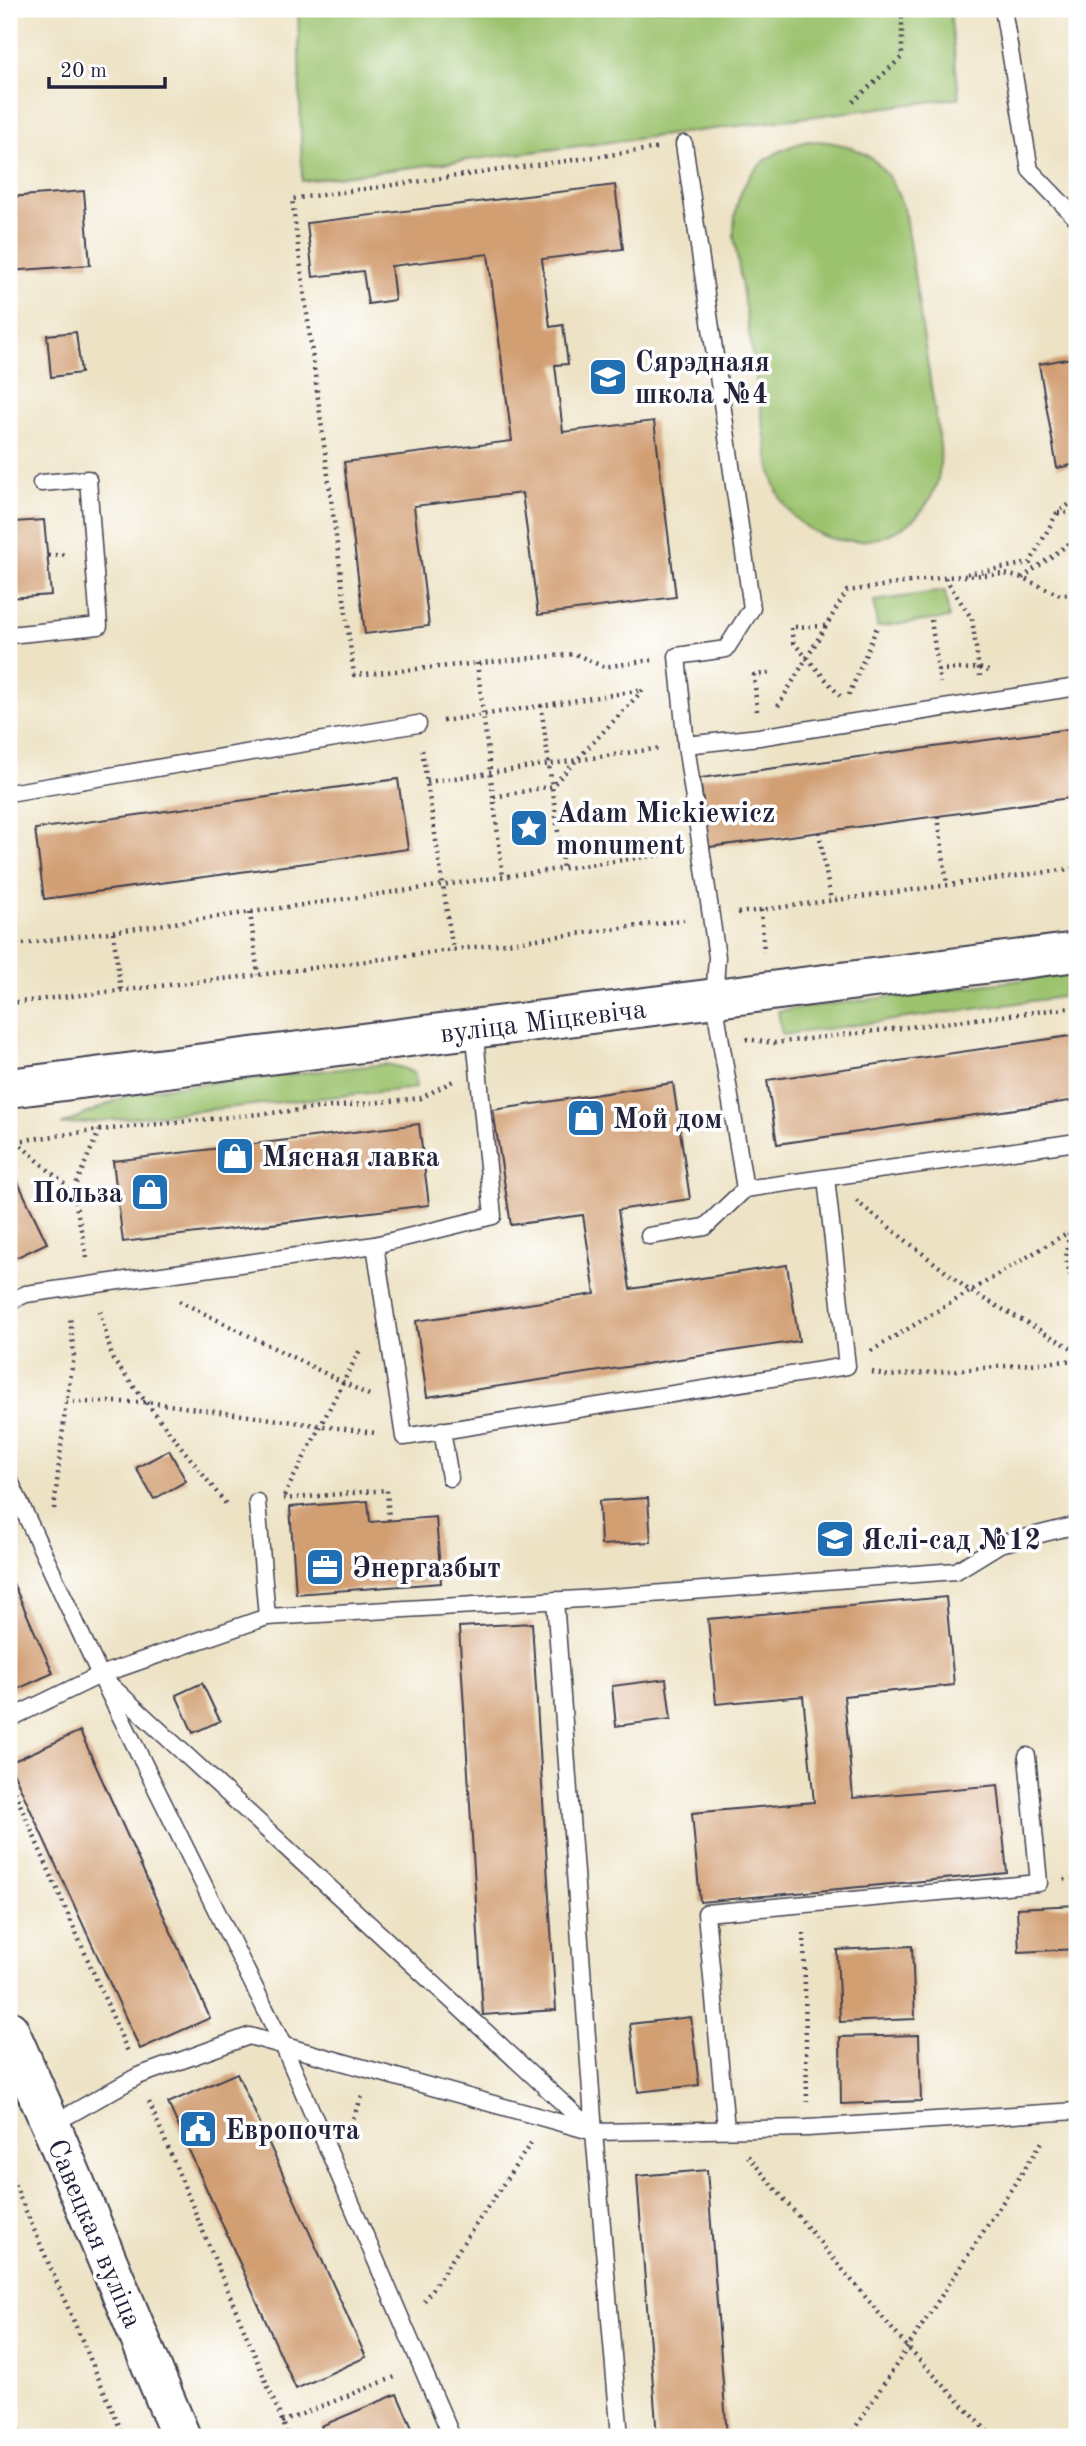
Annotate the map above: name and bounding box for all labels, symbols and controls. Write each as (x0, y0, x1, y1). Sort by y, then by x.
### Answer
scale bar (49, 46, 164, 90)
text: 20 m (60, 61, 107, 82)
place label: Сярэднаяя школа №4 (635, 349, 770, 410)
school or university icon: Сярэднаяя школа №4 (587, 356, 629, 398)
place label: Adam Mickiewicz monument (556, 801, 775, 861)
place icon: Adam Mickiewicz monument (508, 807, 550, 849)
street label: вуліца Міцкевіча (439, 996, 648, 1050)
shop icon: Мой дом (565, 1097, 607, 1139)
place label: Мой дом (613, 1107, 722, 1135)
shop icon: Мясная лавка (214, 1135, 256, 1177)
place label: Мясная лавка (262, 1145, 440, 1173)
shop icon: Польза (129, 1171, 171, 1213)
place label: Польза (32, 1181, 123, 1209)
school or university icon: Яслі-сад №12 (814, 1518, 856, 1560)
place label: Яслі-сад №12 (862, 1527, 1041, 1556)
office icon: Энергазбыт (304, 1546, 346, 1588)
place label: Энергазбыт (352, 1555, 501, 1584)
public building icon: Европочта (177, 2108, 219, 2150)
place label: Европочта (225, 2118, 360, 2146)
street label: Савецкая вуліца (41, 2136, 146, 2333)

